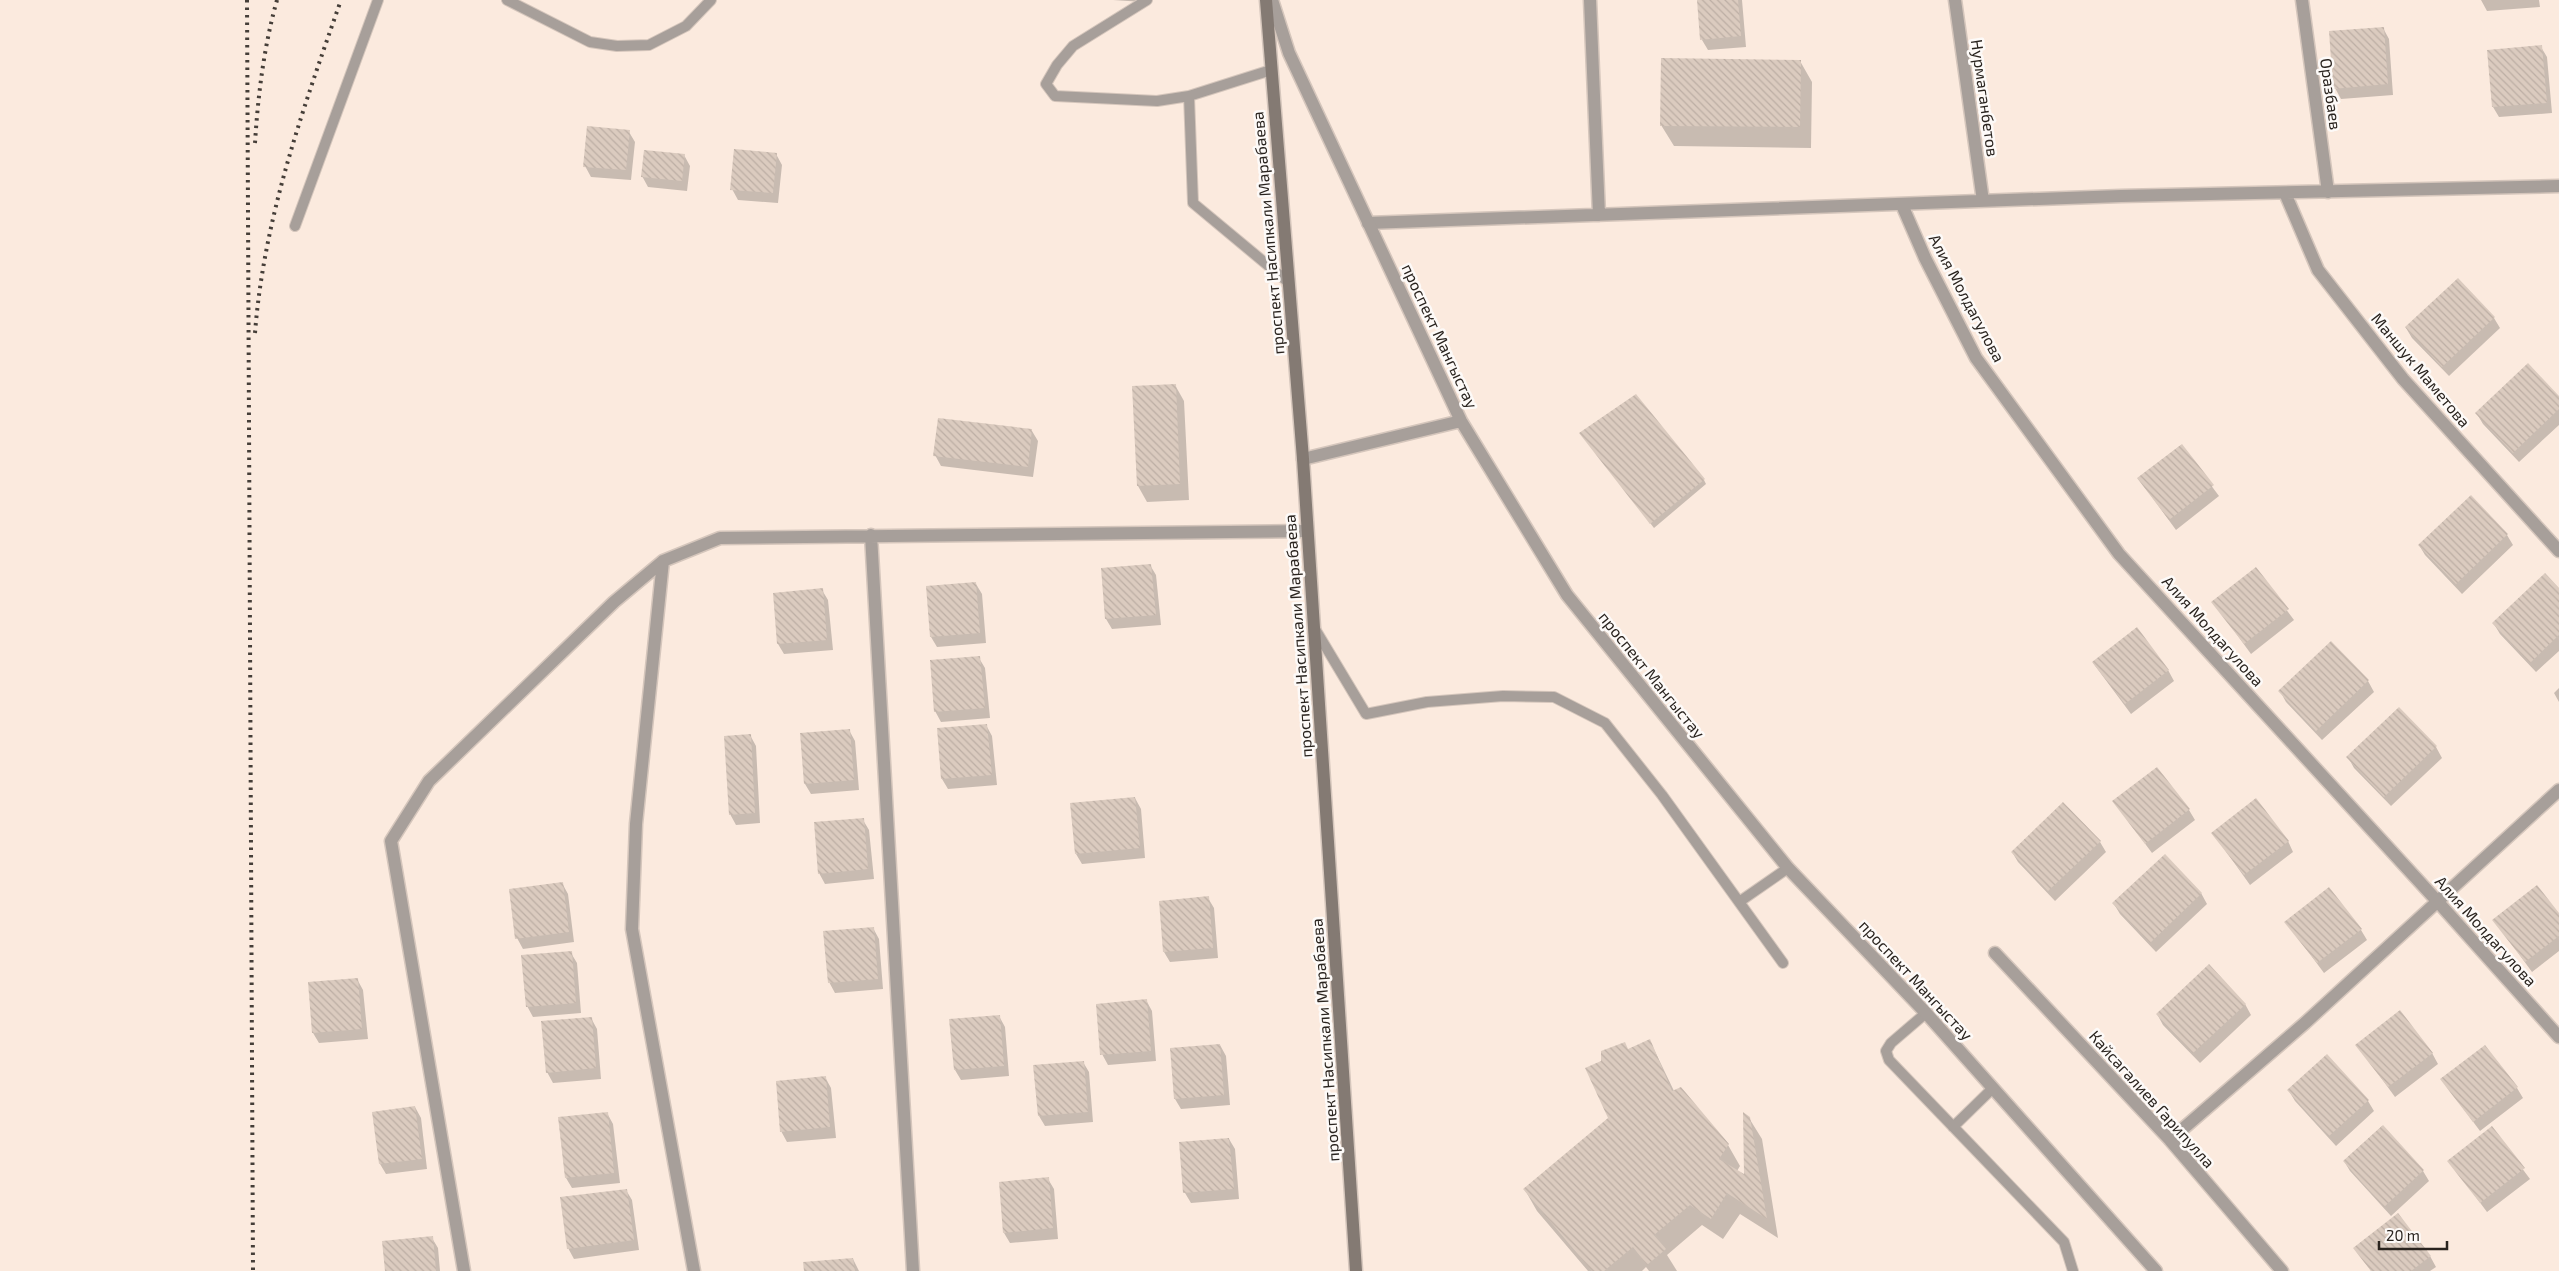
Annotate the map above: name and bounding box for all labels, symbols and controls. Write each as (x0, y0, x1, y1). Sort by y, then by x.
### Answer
street label: Нурмаганбетов (1967, 38, 2003, 158)
street label: Оразбаев (2317, 57, 2346, 131)
street label: проспект Насипкали Марабаева (1247, 111, 1288, 355)
street label: Алия Молдагулова (1925, 231, 2009, 365)
street label: проспект Мангыстау (1398, 260, 1483, 412)
street label: Маншук Маметова (2367, 309, 2475, 431)
street label: проспект Насипкали Марабаева (1280, 514, 1315, 758)
street label: Алия Молдагулова (2158, 572, 2268, 690)
street label: проспект Мангыстау (1595, 607, 1710, 743)
street label: Алия Молдагулова (2431, 872, 2541, 990)
street label: проспект Мангыстау (1855, 916, 1977, 1045)
street label: проспект Насипкали Марабаева (1307, 918, 1342, 1162)
street label: Кайсагалиев Гарипулла (2085, 1026, 2219, 1172)
scale bar (2379, 1218, 2446, 1250)
text: 20 m (2386, 1226, 2420, 1244)

